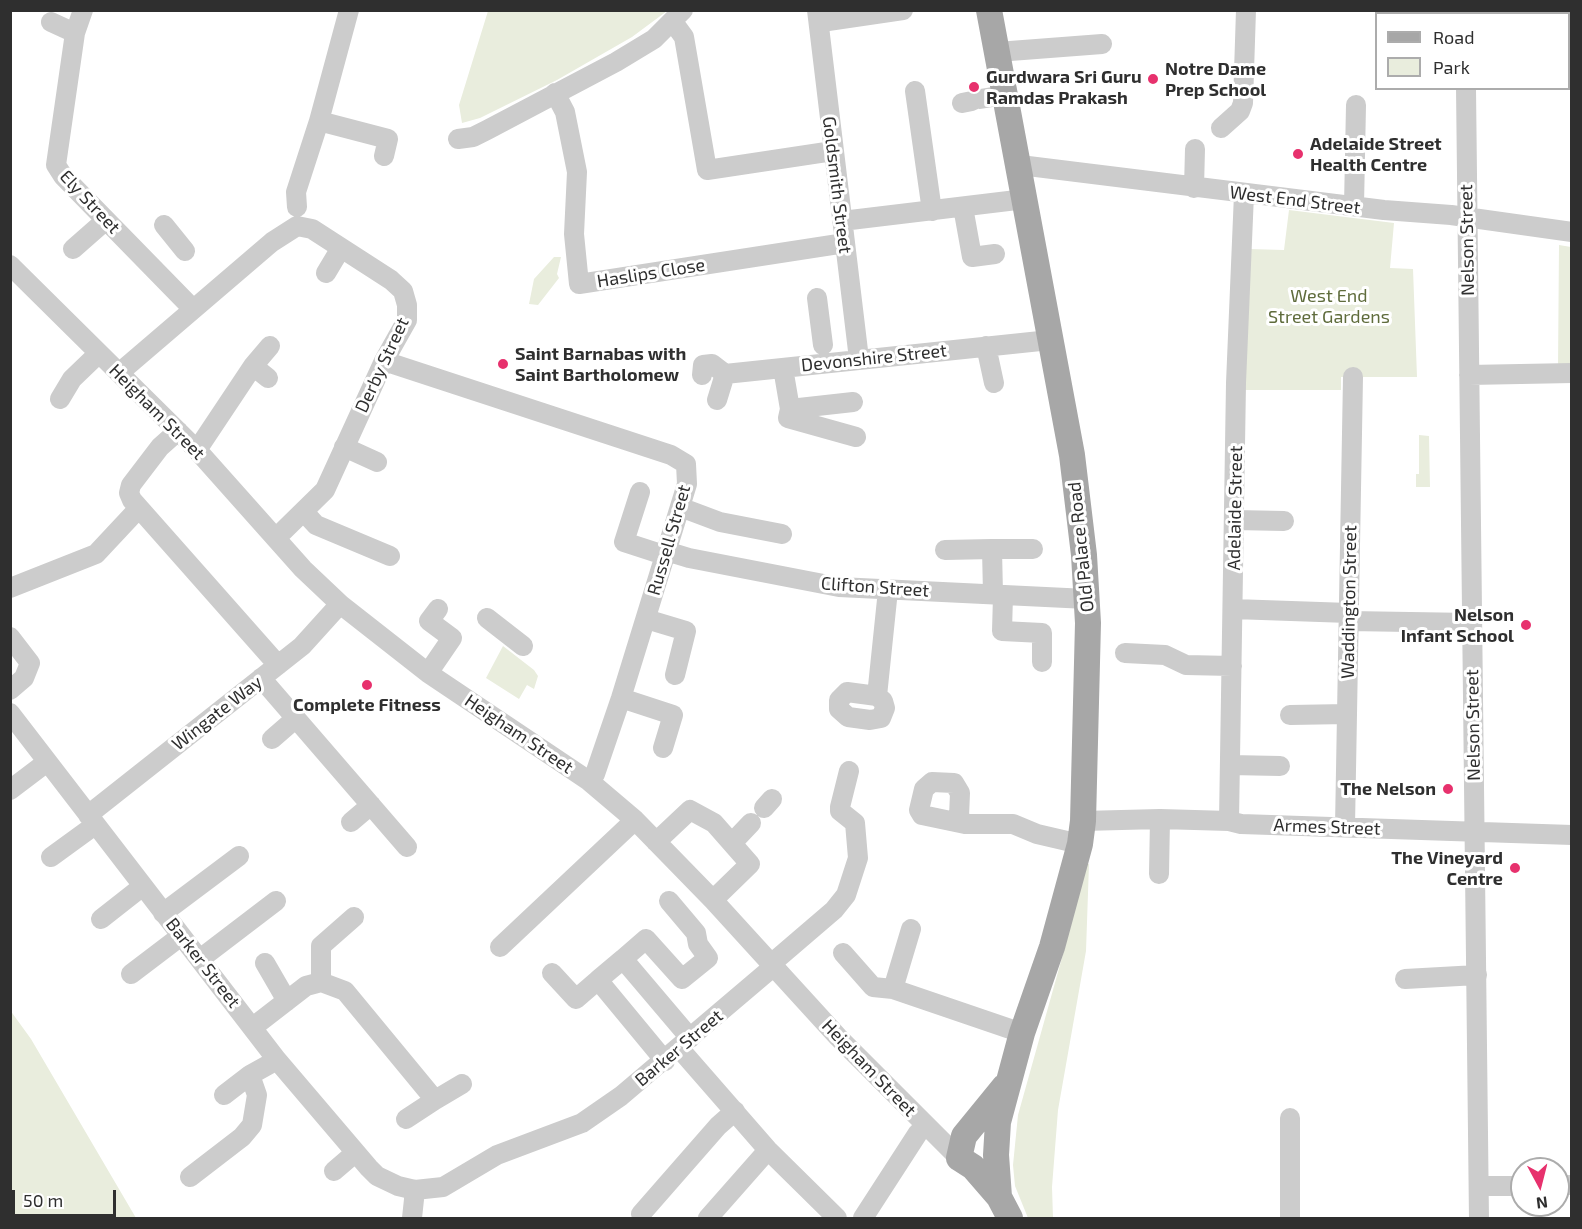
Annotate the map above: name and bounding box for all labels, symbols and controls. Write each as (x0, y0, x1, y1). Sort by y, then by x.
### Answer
legend (1375, 12, 1570, 90)
text: Road (1433, 26, 1474, 48)
text: Park (1433, 56, 1470, 78)
place label: Notre Dame Prep School (1165, 58, 1266, 100)
place label: Gurdwara Sri Guru Ramdas Prakash (986, 66, 1142, 109)
marker: Notre Dame Prep School (1146, 72, 1160, 86)
marker: Gurdwara Sri Guru Ramdas Prakash (967, 80, 981, 94)
street label: Goldsmith Street (818, 115, 856, 255)
place label: Adelaide Street Health Centre (1310, 133, 1442, 176)
marker: Adelaide Street Health Centre (1291, 147, 1305, 161)
street label: Ely Street (55, 166, 125, 238)
street label: West End Street (1229, 181, 1361, 219)
street label: Nelson Street (1455, 184, 1479, 296)
street label: Haslips Close (595, 254, 707, 292)
park label: West End Street Gardens (1268, 285, 1390, 328)
street label: Derby Street (351, 314, 413, 416)
street label: Devonshire Street (800, 340, 948, 376)
place label: Saint Barnabas with Saint Bartholomew (515, 343, 686, 386)
marker: Saint Barnabas with Saint Bartholomew (496, 357, 510, 371)
street label: Heigham Street (105, 360, 209, 464)
street label: Adelaide Street (1223, 445, 1247, 571)
street label: Old Palace Road (1063, 481, 1099, 613)
street label: Russell Street (643, 482, 695, 598)
street label: Waddington Street (1337, 525, 1361, 679)
street label: Clifton Street (820, 572, 930, 602)
place label: Nelson Infant School (1401, 604, 1514, 646)
marker: Nelson Infant School (1519, 618, 1533, 632)
street label: Nelson Street (1461, 669, 1485, 781)
street label: Wingate Way (168, 671, 266, 755)
marker: Complete Fitness (360, 678, 374, 692)
street label: Heigham Street (461, 690, 577, 778)
place label: Complete Fitness (293, 694, 441, 716)
place label: The Nelson (1340, 778, 1436, 800)
marker: The Nelson (1441, 782, 1455, 796)
street label: Armes Street (1273, 814, 1381, 840)
place label: The Vineyard Centre (1391, 847, 1503, 890)
marker: The Vineyard Centre (1508, 861, 1522, 875)
street label: Barker Street (161, 914, 245, 1012)
street label: Barker Street (631, 1005, 727, 1091)
street label: Heigham Street (817, 1015, 921, 1121)
north arrow (1510, 1157, 1570, 1217)
scale bar (15, 1178, 118, 1216)
text: 50 m (23, 1189, 63, 1211)
text: N (1535, 1193, 1549, 1214)

